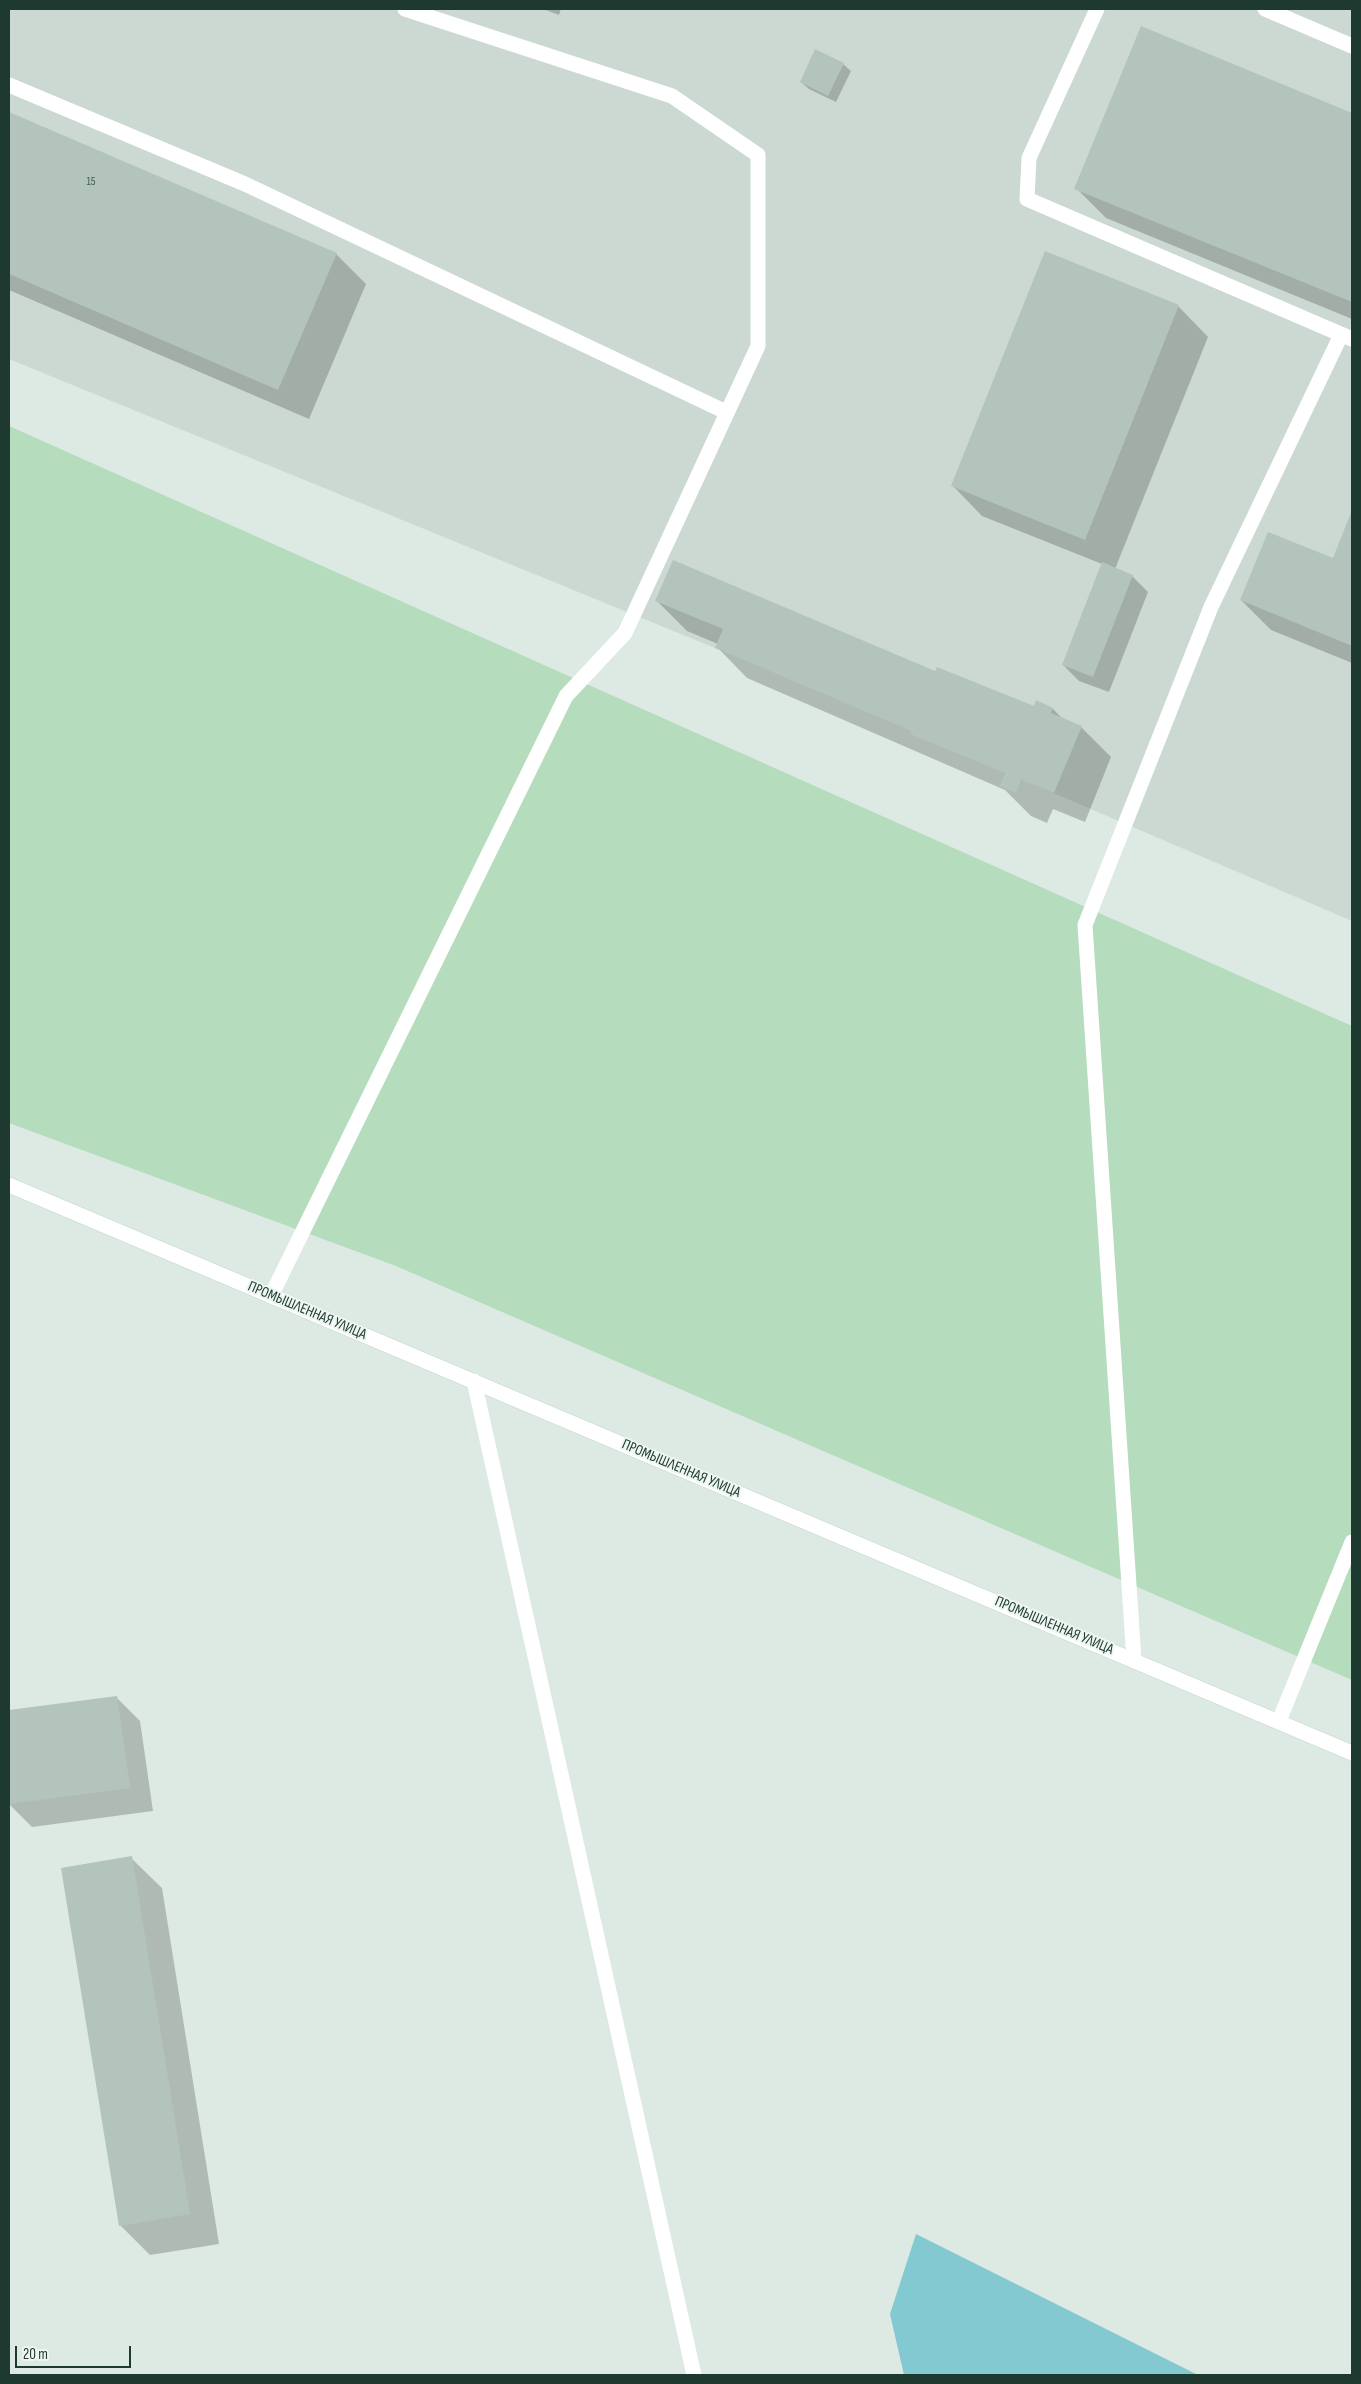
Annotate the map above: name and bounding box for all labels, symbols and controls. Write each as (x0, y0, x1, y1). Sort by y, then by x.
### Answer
house number: 15 (86, 175, 96, 189)
street label: ПРОМЫШЛЕННАЯ УЛИЦА (245, 1278, 369, 1344)
street label: ПРОМЫШЛЕННАЯ УЛИЦА (619, 1436, 743, 1502)
street label: ПРОМЫШЛЕННАЯ УЛИЦА (992, 1593, 1116, 1659)
scale bar (18, 2336, 134, 2368)
text: 20 m (23, 2345, 48, 2364)

